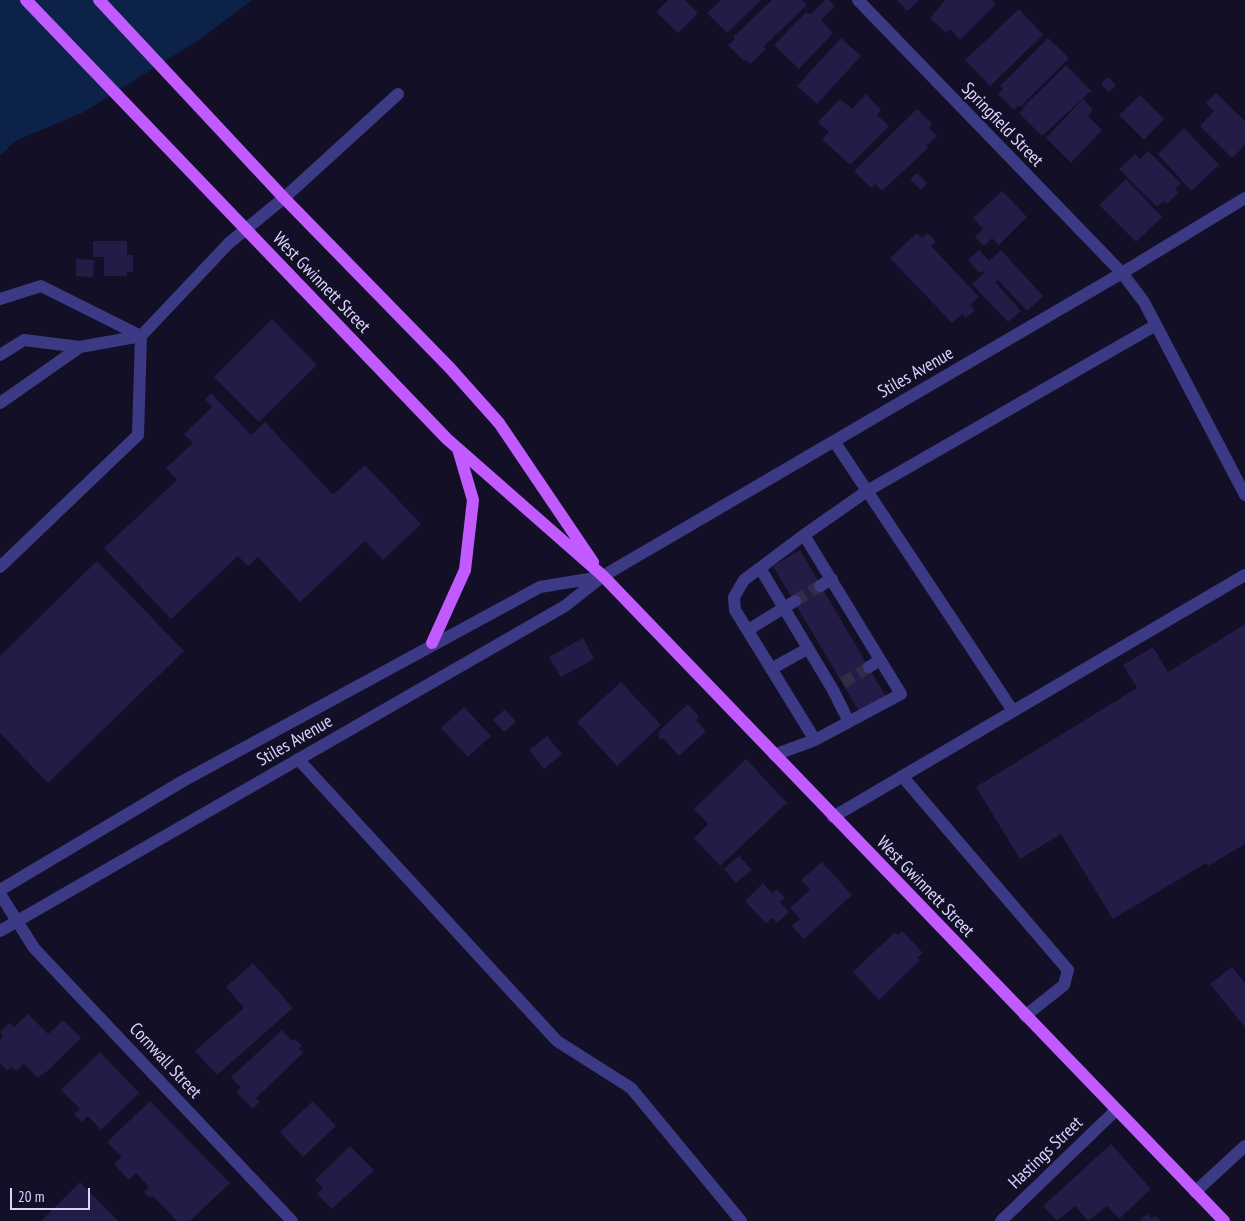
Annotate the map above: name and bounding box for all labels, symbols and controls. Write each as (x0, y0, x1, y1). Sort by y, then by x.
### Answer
street label: Springfield Street (957, 79, 1047, 171)
street label: West Gwinnett Street (268, 228, 374, 338)
street label: Stiles Avenue (874, 343, 958, 403)
street label: Stiles Avenue (253, 711, 337, 771)
street label: West Gwinnett Street (872, 832, 978, 942)
street label: Cornwall Street (124, 1019, 206, 1103)
street label: Hastings Street (1004, 1112, 1088, 1194)
scale bar (12, 1178, 92, 1210)
text: 20 m (18, 1187, 44, 1206)

